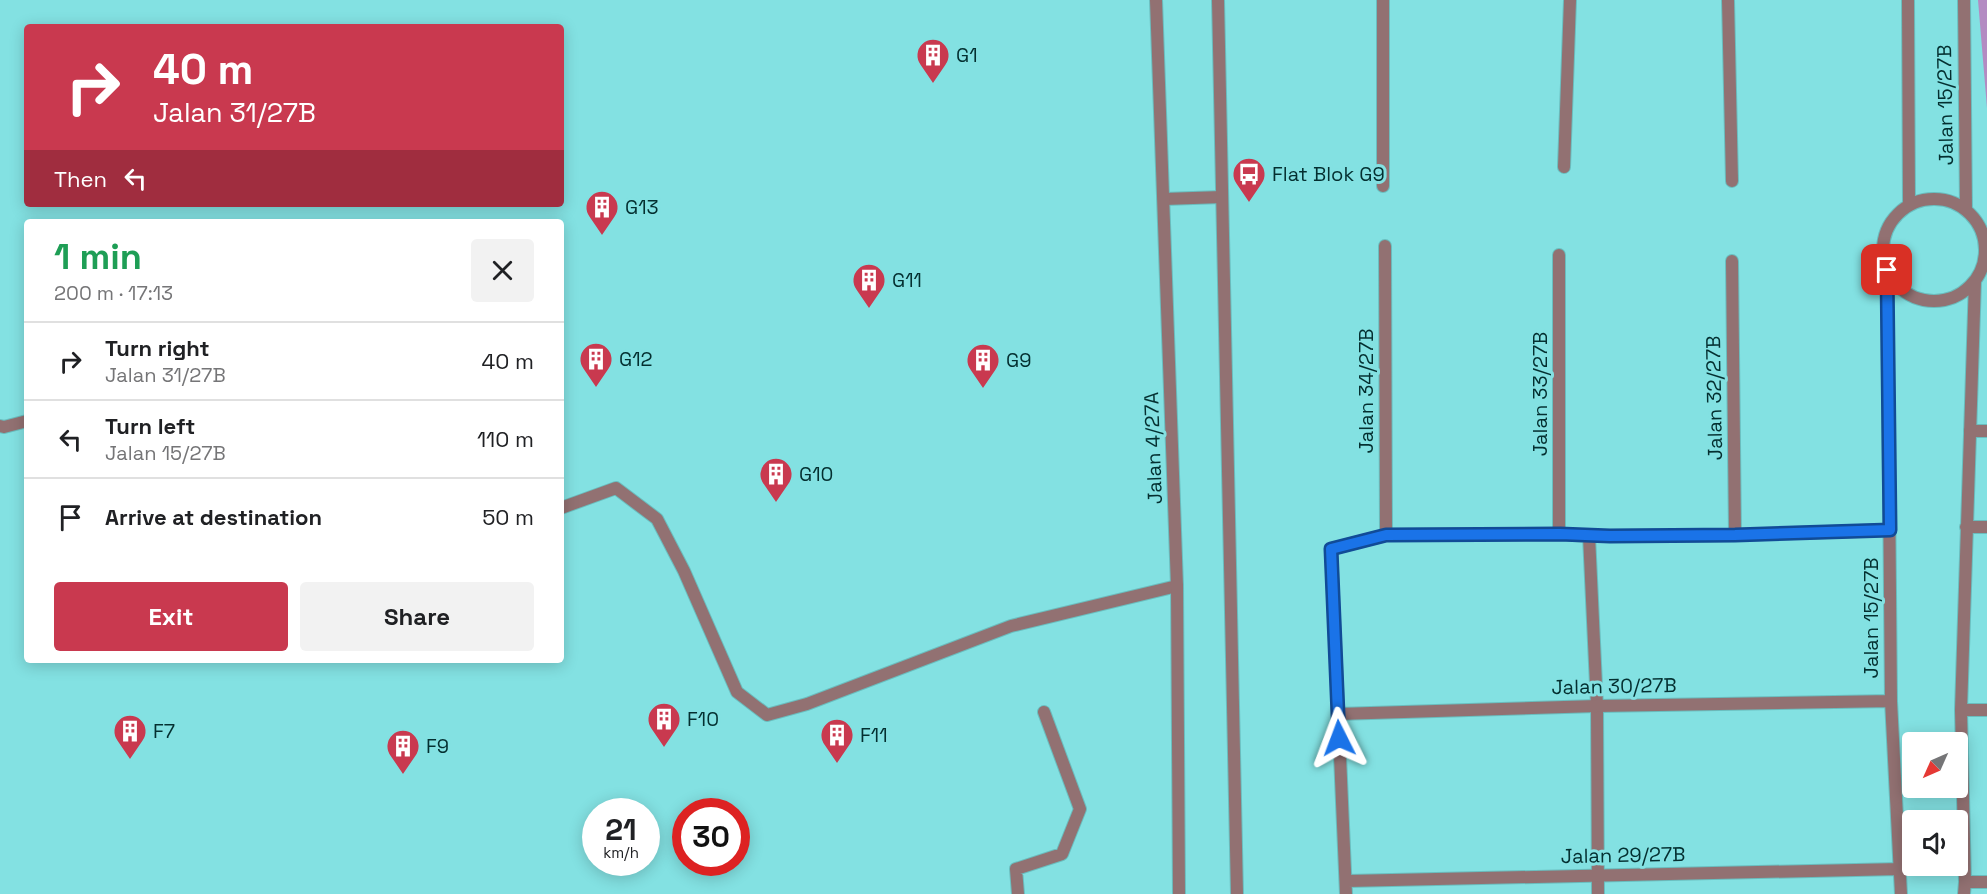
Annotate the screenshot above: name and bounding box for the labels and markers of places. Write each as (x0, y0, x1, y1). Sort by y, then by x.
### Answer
building icon: G1 (915, 37, 951, 84)
place label: G1 (956, 42, 978, 68)
bus stop icon: Flat Blok G9 (1231, 156, 1267, 203)
place label: Flat Blok G9 (1272, 161, 1385, 187)
building icon: G13 (584, 189, 620, 236)
place label: G13 (625, 194, 659, 220)
pin (1861, 244, 1912, 295)
building icon: G11 (851, 262, 887, 309)
place label: G11 (892, 267, 922, 293)
building icon: G12 (578, 341, 614, 388)
building icon: G9 (965, 342, 1001, 389)
place label: G12 (619, 346, 653, 372)
place label: G9 (1006, 347, 1031, 373)
building icon: G10 (758, 456, 794, 503)
place label: G10 (799, 461, 833, 487)
building icon: F10 (646, 701, 682, 748)
place label: F10 (687, 706, 719, 732)
building icon: F7 (112, 713, 148, 760)
building icon: F11 (819, 717, 855, 764)
place label: F7 (153, 718, 175, 744)
place label: F11 (860, 722, 888, 748)
building icon: F9 (385, 728, 421, 775)
place label: F9 (426, 733, 449, 759)

